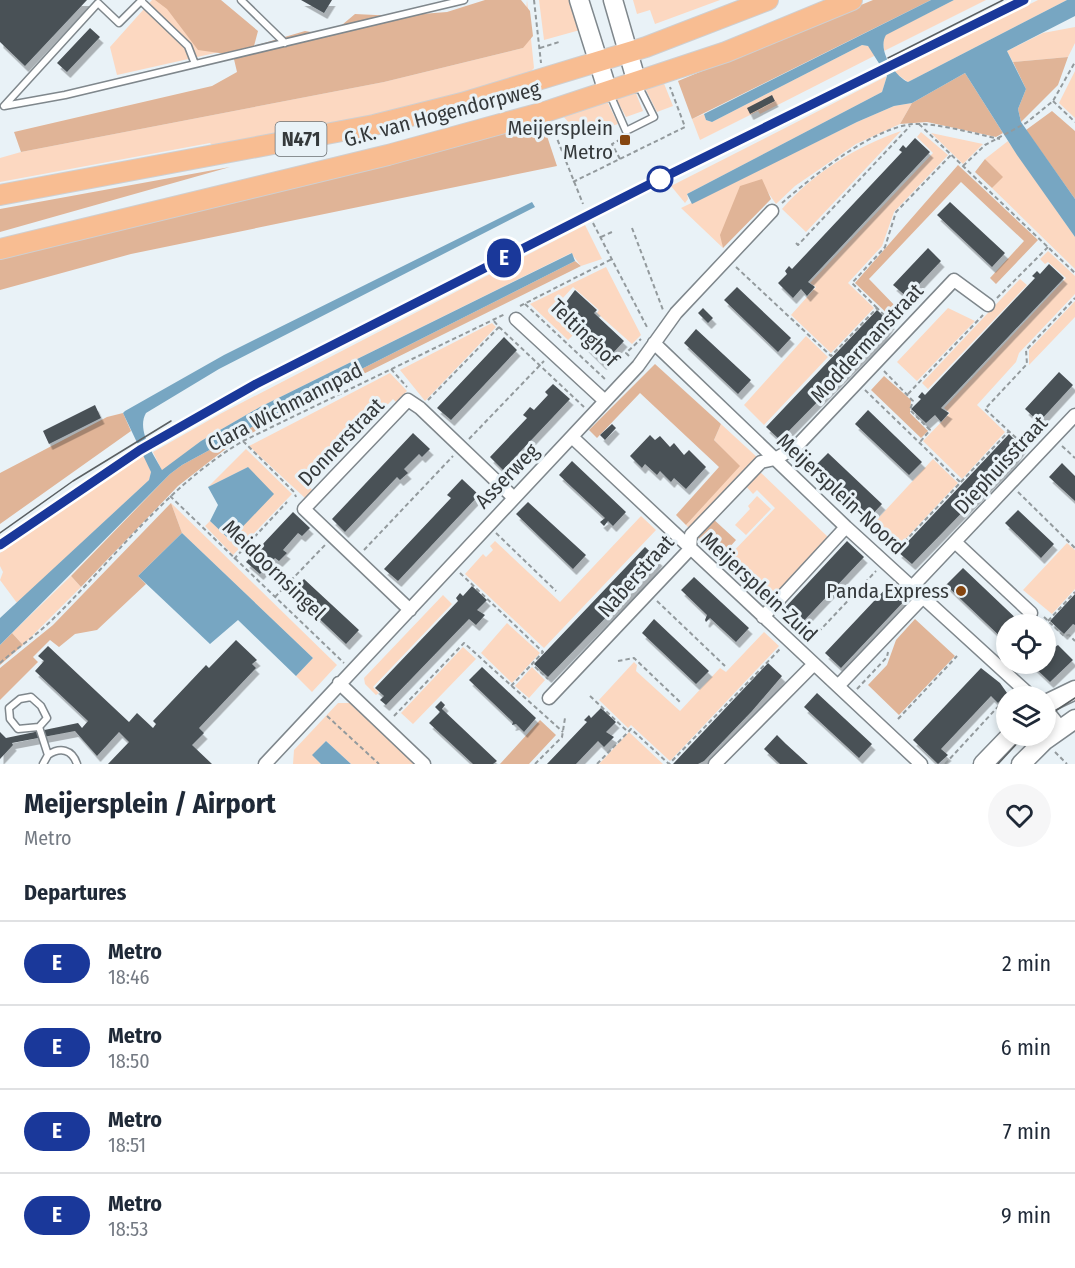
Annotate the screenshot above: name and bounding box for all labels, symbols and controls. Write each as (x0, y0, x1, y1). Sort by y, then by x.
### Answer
street label: G.K. van Hogendorpweg (341, 75, 543, 153)
place label: Meijersplein Metro (507, 115, 613, 165)
road number: N471 (276, 122, 326, 156)
marker: Meijersplein Metro (618, 133, 632, 147)
unlabelled marker (647, 166, 673, 192)
line badge: E (484, 238, 524, 278)
text: E (499, 245, 509, 271)
street label: Moddermanstraat (805, 278, 929, 408)
street label: Teltinghof (544, 294, 625, 373)
street label: Clara Wichmannpad (203, 357, 367, 457)
street label: Donnerstraat (293, 392, 390, 492)
street label: Diephuisstraat (949, 410, 1053, 520)
street label: Meijersplein-Noord (771, 428, 911, 560)
street label: Asserweg (470, 438, 544, 514)
street label: Meidoornsingel (217, 514, 331, 626)
street label: Meijersplein-Zuid (695, 526, 823, 648)
street label: Naberstraat (592, 530, 680, 622)
place label: Panda Express (826, 578, 949, 604)
marker: Panda Express (954, 584, 968, 598)
map controls (996, 614, 1056, 746)
button: locate (996, 614, 1056, 674)
button: layers (996, 686, 1056, 746)
button: heart (988, 784, 1051, 847)
text: Meijersplein / Airport (24, 787, 276, 820)
text: Metro (24, 826, 72, 850)
text: Departures (24, 879, 126, 906)
text: Metro (108, 938, 162, 965)
text: E (52, 950, 62, 976)
text: 2 min (1002, 950, 1051, 977)
text: 18:46 (108, 965, 150, 989)
text: Metro (108, 1022, 162, 1049)
text: E (52, 1034, 62, 1060)
text: 6 min (1001, 1034, 1051, 1061)
text: 18:50 (108, 1049, 150, 1073)
text: Metro (108, 1106, 162, 1133)
text: E (52, 1118, 62, 1144)
text: 7 min (1003, 1118, 1051, 1145)
text: 18:51 (108, 1133, 146, 1157)
text: Metro (108, 1190, 162, 1217)
text: E (52, 1202, 62, 1228)
text: 9 min (1001, 1202, 1051, 1229)
text: 18:53 (108, 1217, 148, 1241)

